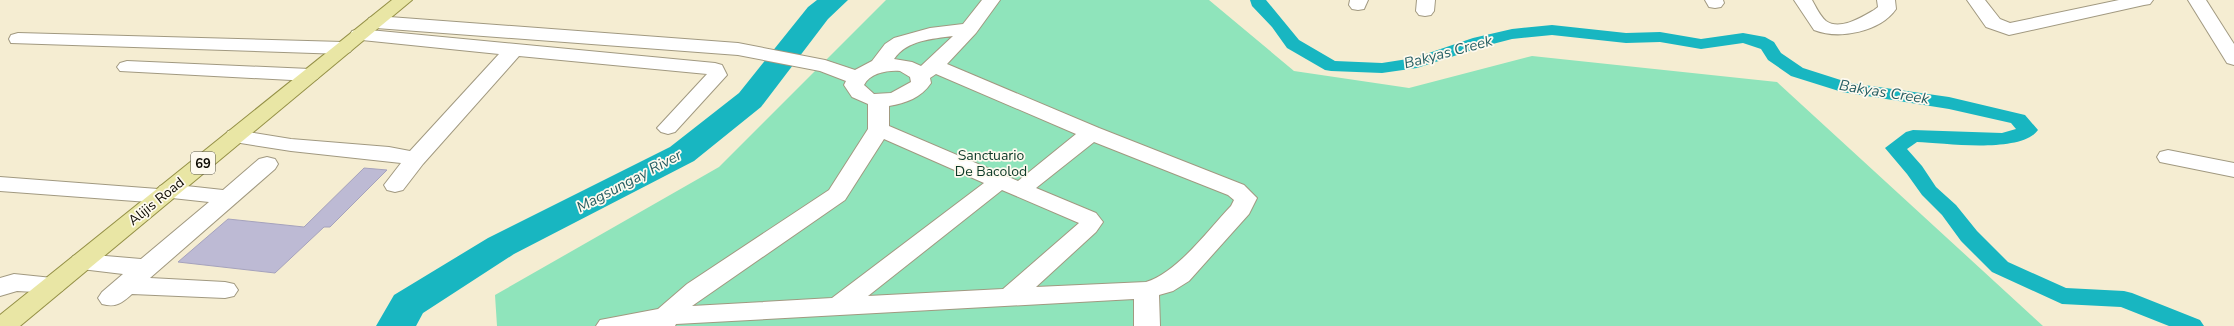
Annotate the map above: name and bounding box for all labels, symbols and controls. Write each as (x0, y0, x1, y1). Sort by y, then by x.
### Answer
water label: Bakyas Creek (1402, 30, 1495, 73)
water label: Bakyas Creek (1838, 75, 1931, 109)
water label: Magsungay River (573, 145, 686, 217)
park label: Sanctuario De Bacolod (955, 146, 1027, 181)
road number: 69 (191, 152, 215, 174)
street label: Alijis Road (124, 173, 188, 230)

